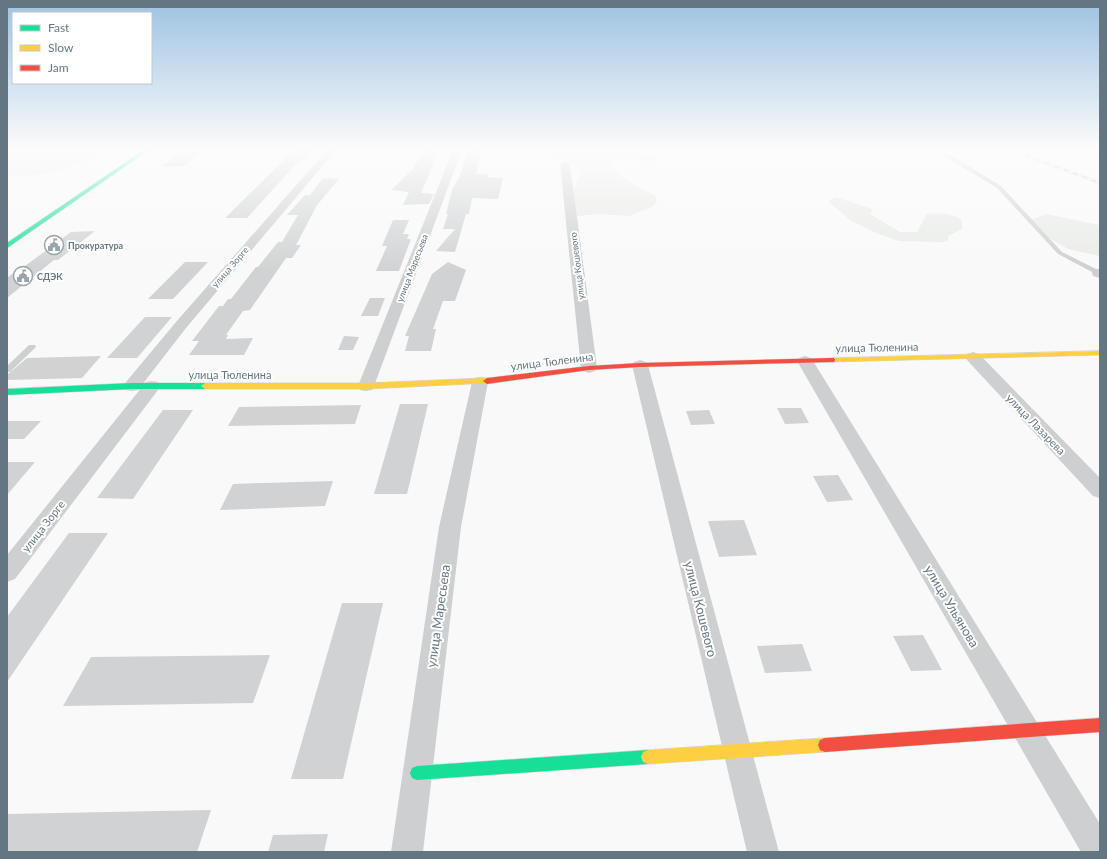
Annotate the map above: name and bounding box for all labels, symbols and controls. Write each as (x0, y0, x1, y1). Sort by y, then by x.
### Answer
legend (12, 12, 152, 84)
text: Fast (48, 20, 70, 35)
text: Slow (48, 40, 74, 55)
text: Jam (48, 60, 69, 75)
street label: улица Кошевого (567, 232, 587, 300)
street label: улица Маресьева (394, 233, 430, 303)
public building icon: Прокуратура (43, 234, 65, 256)
place label: Прокуратура (68, 240, 124, 251)
street label: улица Зорге (209, 244, 251, 290)
public building icon: СДЭК (12, 265, 34, 287)
place label: СДЭК (37, 271, 63, 282)
street label: улица Тюленина (835, 340, 919, 354)
street label: улица Тюленина (510, 349, 594, 373)
street label: улица Тюленина (188, 368, 272, 381)
street label: улица Лазарева (1004, 391, 1068, 457)
street label: улица Зорге (19, 498, 67, 554)
street label: улица Кошевого (681, 559, 721, 659)
street label: улица Ульянова (921, 562, 983, 650)
street label: улица Маресьева (423, 564, 453, 668)

